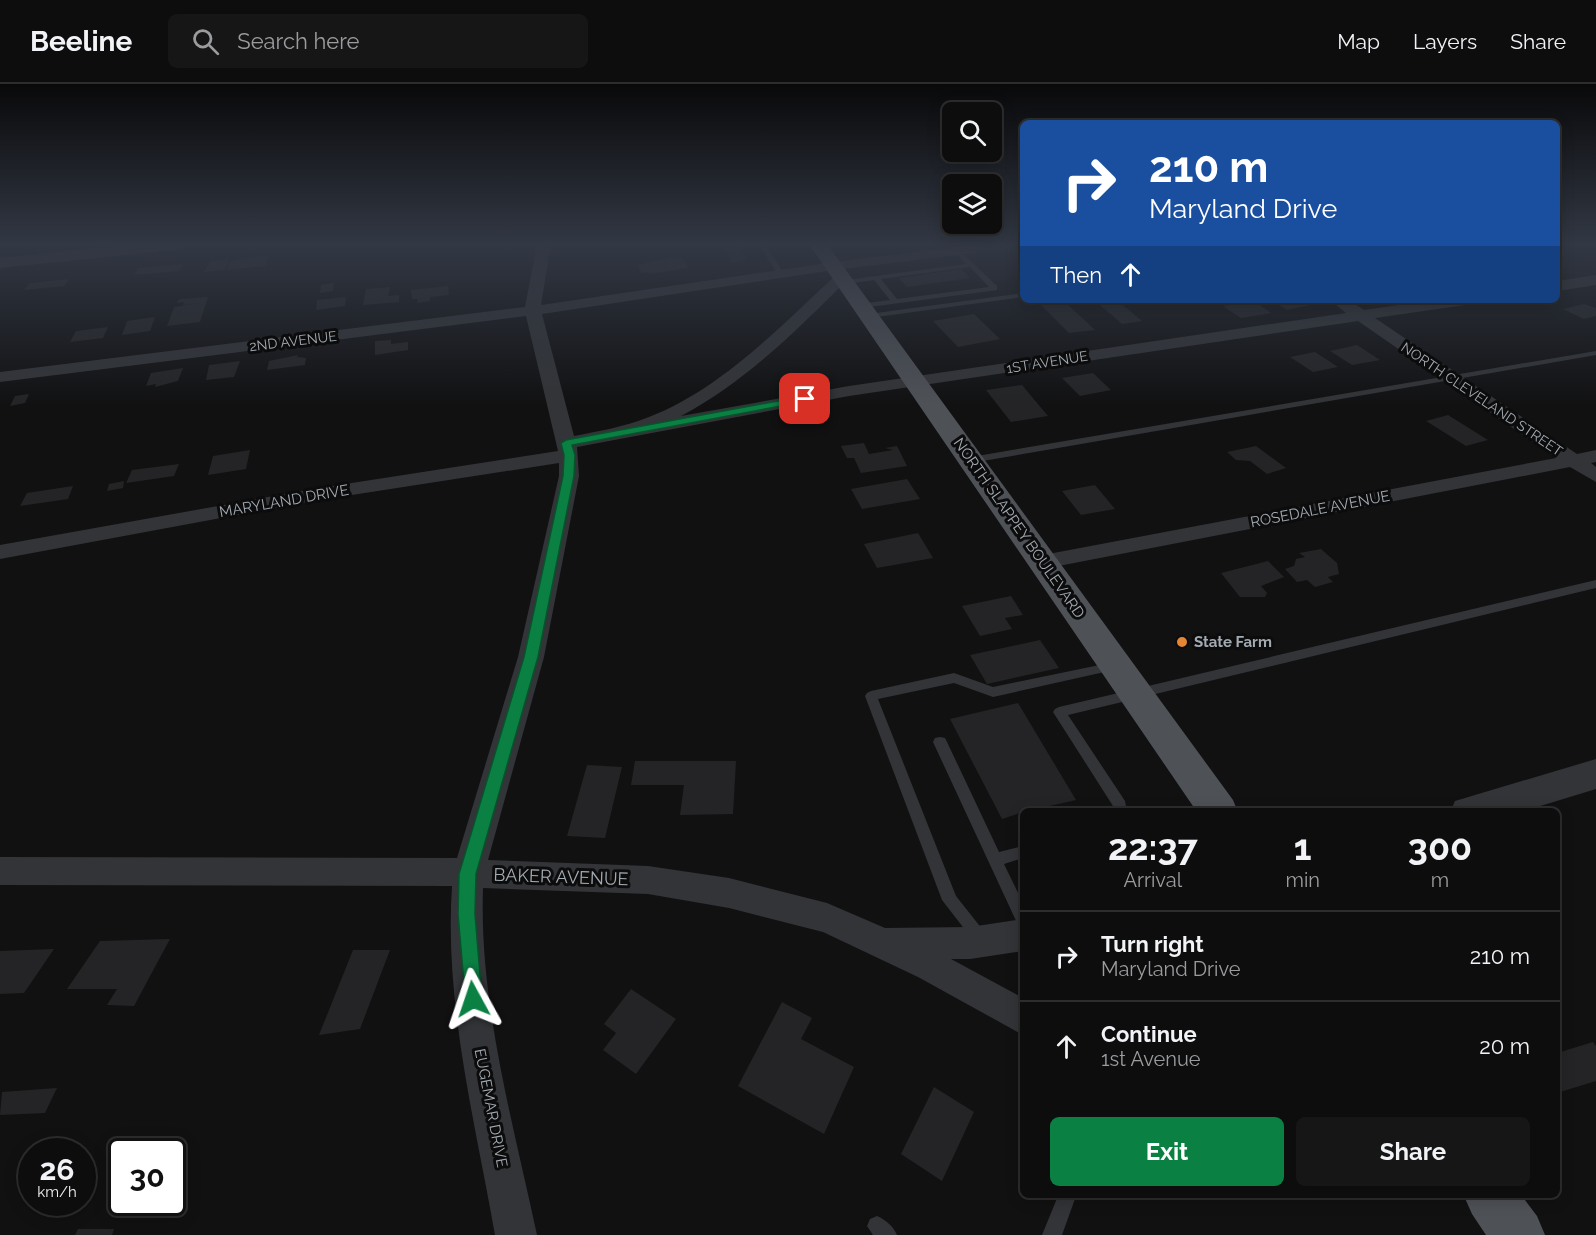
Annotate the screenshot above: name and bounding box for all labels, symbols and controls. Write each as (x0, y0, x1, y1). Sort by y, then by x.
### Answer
search box (168, 14, 588, 68)
text: Beeline (30, 25, 132, 58)
icon: search (189, 25, 222, 58)
text: Search here (237, 28, 359, 54)
text: Map (1337, 29, 1380, 54)
text: Layers (1413, 29, 1477, 54)
text: Share (1510, 29, 1566, 54)
map controls (942, 102, 1002, 234)
button: search (942, 102, 1002, 162)
text: 210 m (1149, 143, 1268, 192)
icon: right (1050, 144, 1128, 222)
button: layers (942, 174, 1002, 234)
text: Maryland Drive (1149, 193, 1337, 224)
icon: ahead (1114, 258, 1147, 291)
text: Then (1050, 262, 1102, 288)
street label: 2ND AVENUE (248, 328, 338, 354)
street label: NORTH CLEVELAND STREET (1398, 339, 1566, 459)
street label: 1ST AVENUE (1005, 348, 1089, 376)
pin (779, 373, 830, 424)
icon: arrive (788, 382, 821, 415)
street label: NORTH SLAPPEY BOULEVARD (950, 434, 1088, 622)
street label: MARYLAND DRIVE (218, 481, 350, 521)
street label: ROSEDALE AVENUE (1249, 487, 1391, 531)
place label: State Farm (1194, 633, 1272, 651)
marker: State Farm (1175, 635, 1189, 649)
text: 22:37 (1108, 826, 1198, 868)
text: 1 (1294, 826, 1312, 868)
text: 300 (1408, 826, 1472, 868)
street label: BAKER AVENUE (493, 864, 629, 889)
text: Arrival (1123, 868, 1182, 892)
text: min (1286, 868, 1320, 892)
text: m (1431, 868, 1449, 892)
text: Turn right (1101, 931, 1204, 957)
icon: right (1050, 940, 1083, 973)
text: 210 m (1470, 943, 1530, 969)
text: Maryland Drive (1101, 957, 1240, 981)
position arrow (441, 967, 505, 1031)
text: Continue (1101, 1021, 1197, 1047)
icon: ahead (1050, 1030, 1083, 1063)
text: 20 m (1479, 1033, 1530, 1059)
street label: EUGEMAR DRIVE (471, 1047, 511, 1169)
text: 1st Avenue (1101, 1047, 1201, 1071)
button: Exit (1050, 1117, 1284, 1186)
button: Share (1296, 1117, 1530, 1186)
speed limit sign: 30 (108, 1138, 186, 1216)
text: 26 (39, 1152, 75, 1187)
text: km/h (37, 1183, 77, 1201)

